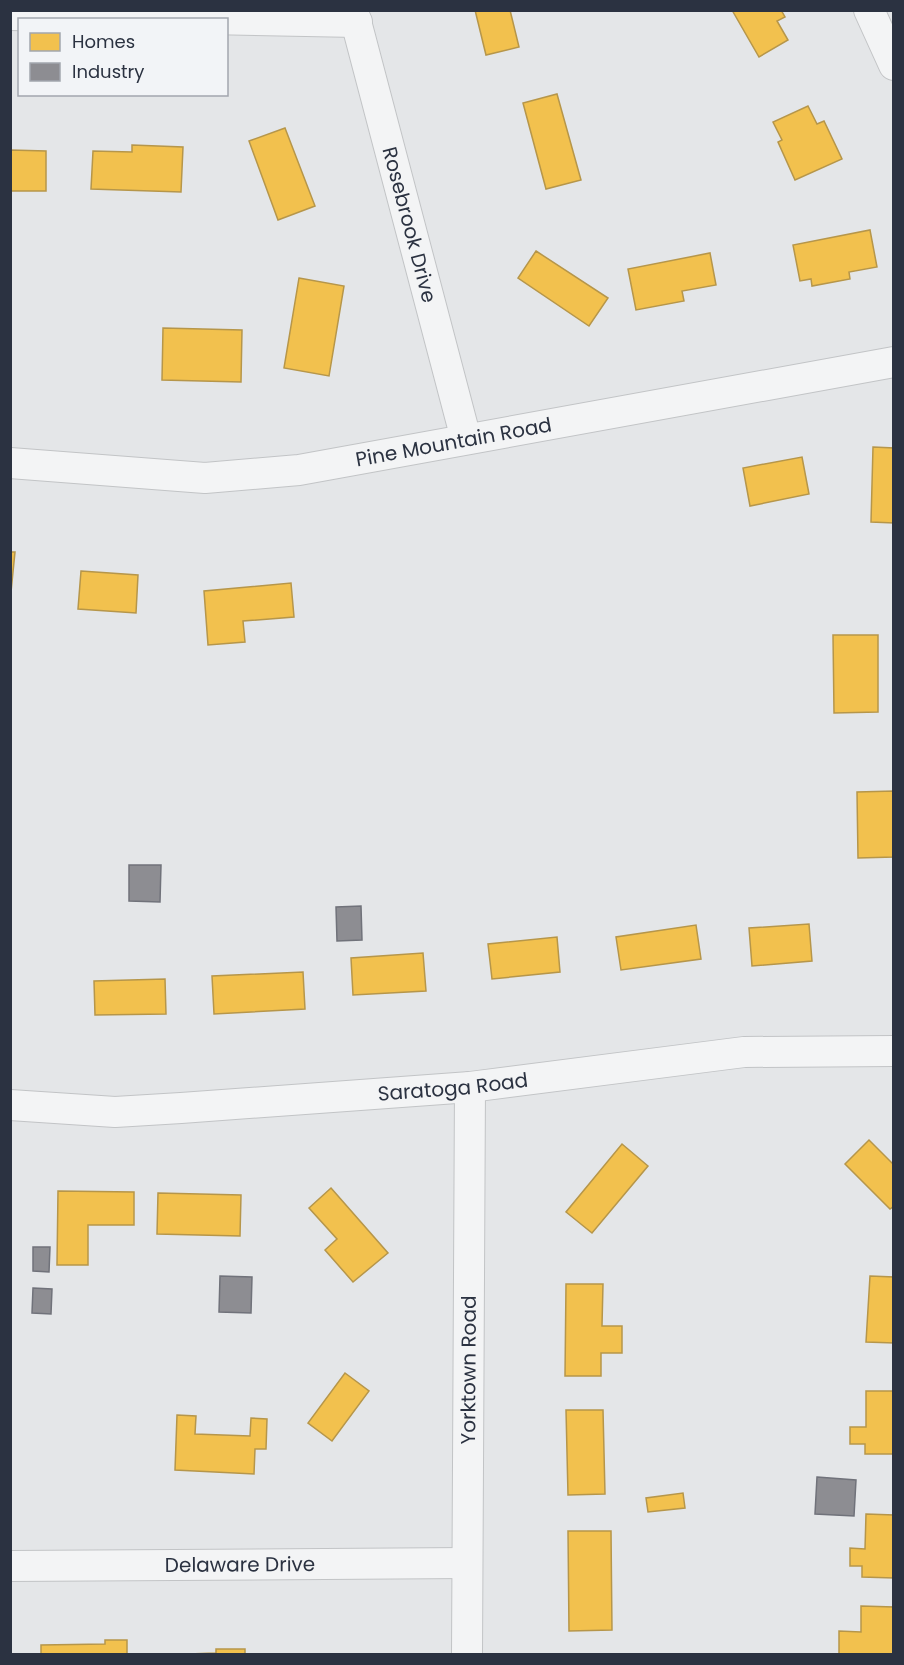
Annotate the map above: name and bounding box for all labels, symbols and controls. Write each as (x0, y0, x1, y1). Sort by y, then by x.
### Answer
legend (18, 18, 228, 96)
text: Homes (72, 29, 135, 54)
text: Industry (72, 59, 144, 84)
street label: Rosebrook Drive (376, 144, 444, 306)
street label: Pine Mountain Road (353, 410, 554, 473)
street label: Saratoga Road (377, 1066, 530, 1108)
street label: Yorktown Road (454, 1295, 483, 1445)
street label: Delaware Drive (165, 1550, 315, 1579)

